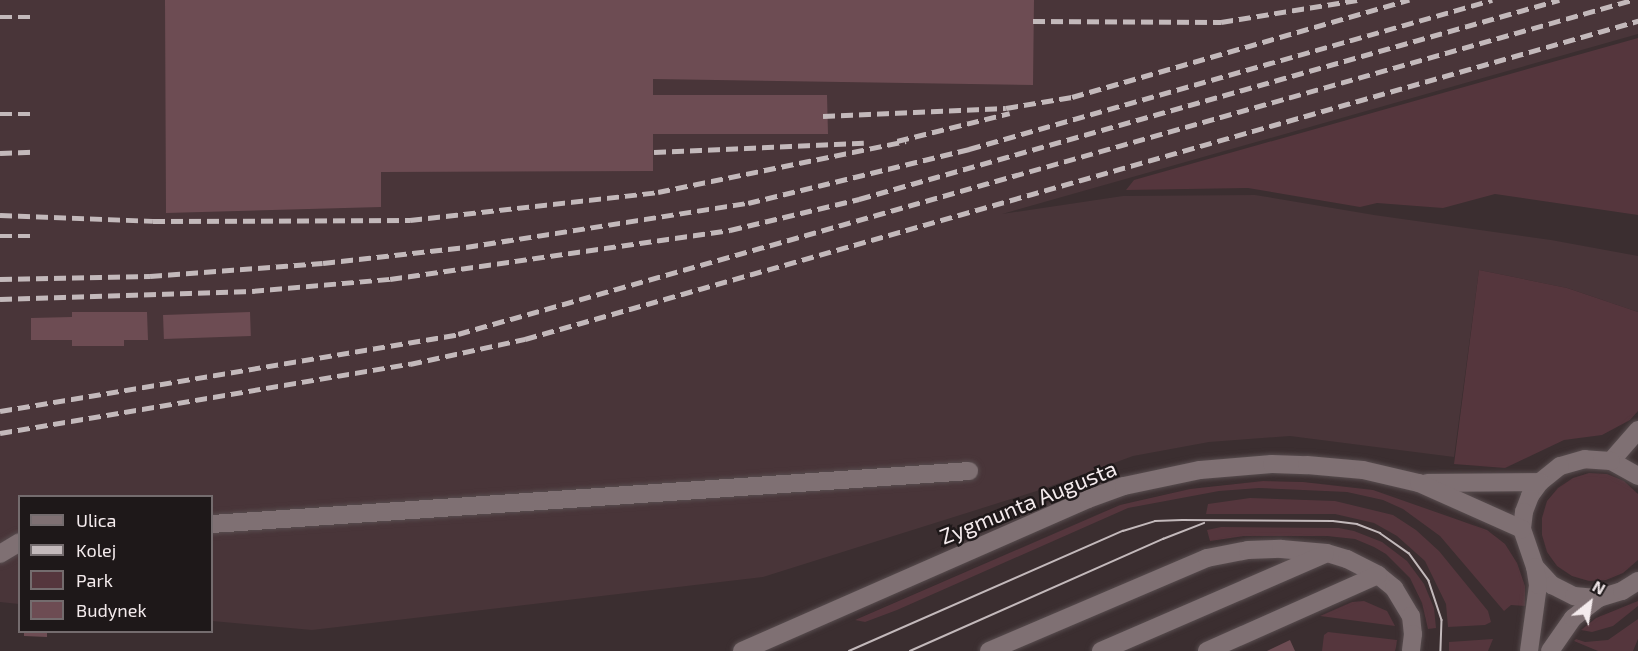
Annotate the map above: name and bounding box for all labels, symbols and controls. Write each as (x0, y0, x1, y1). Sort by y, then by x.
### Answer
street label: Zygmunta Augusta (936, 454, 1120, 550)
legend (18, 495, 213, 633)
text: Ulica (76, 509, 116, 531)
text: Kolej (76, 539, 116, 561)
text: Park (76, 569, 113, 591)
north arrow (1560, 573, 1620, 633)
text: N (1589, 576, 1609, 598)
text: Budynek (76, 599, 147, 621)

